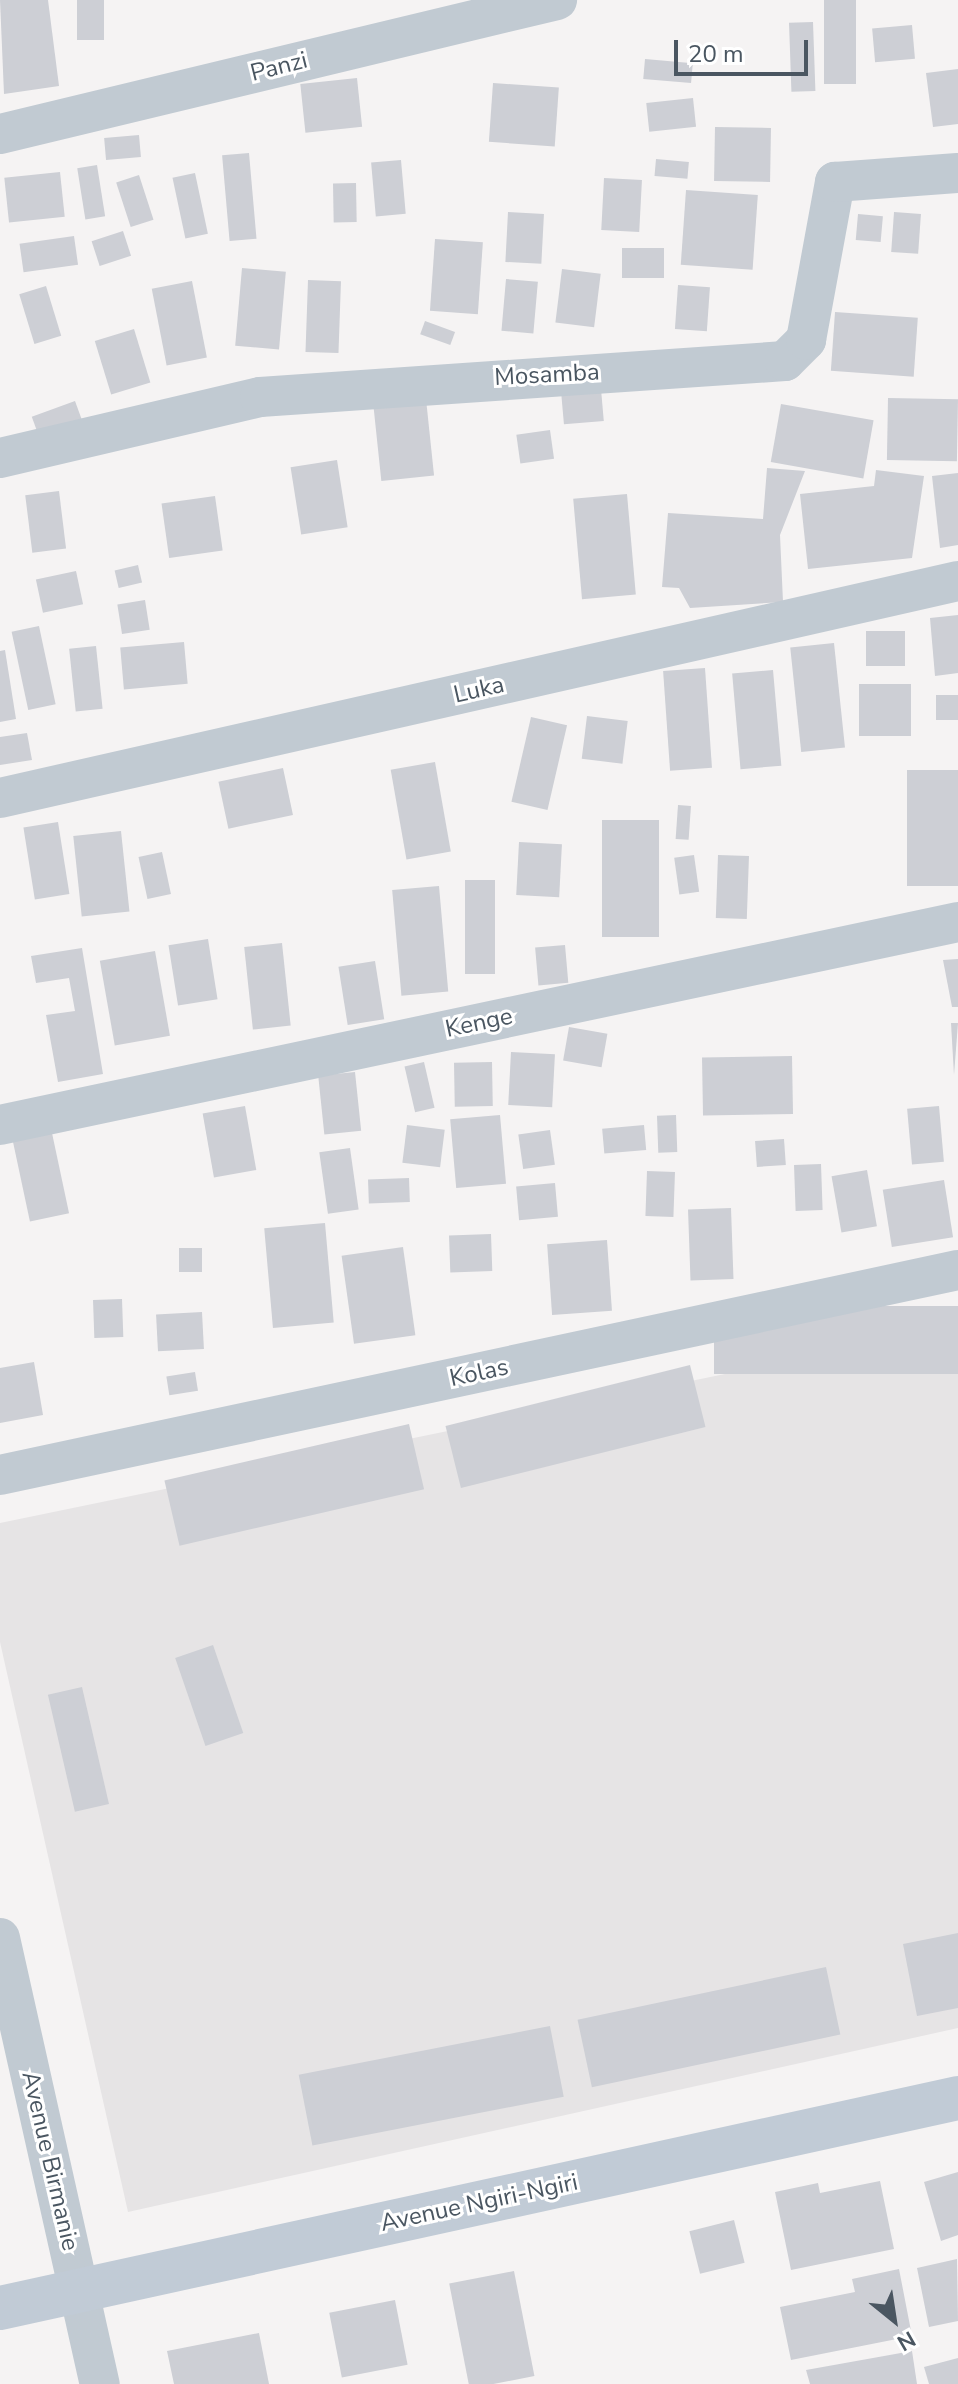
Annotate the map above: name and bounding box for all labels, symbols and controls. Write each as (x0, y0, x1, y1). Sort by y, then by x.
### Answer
scale bar (678, 24, 812, 74)
text: 20 m (688, 38, 744, 70)
street label: Panzi (248, 46, 310, 88)
street label: Mosamba (494, 358, 600, 392)
street label: Luka (451, 670, 507, 710)
street label: Kenge (443, 1002, 515, 1044)
street label: Kolas (447, 1353, 511, 1393)
street label: Avenue Birmanie (15, 2068, 85, 2254)
street label: Avenue Ngiri-Ngiri (378, 2168, 580, 2238)
north arrow (854, 2280, 934, 2360)
text: N (891, 2324, 921, 2358)

